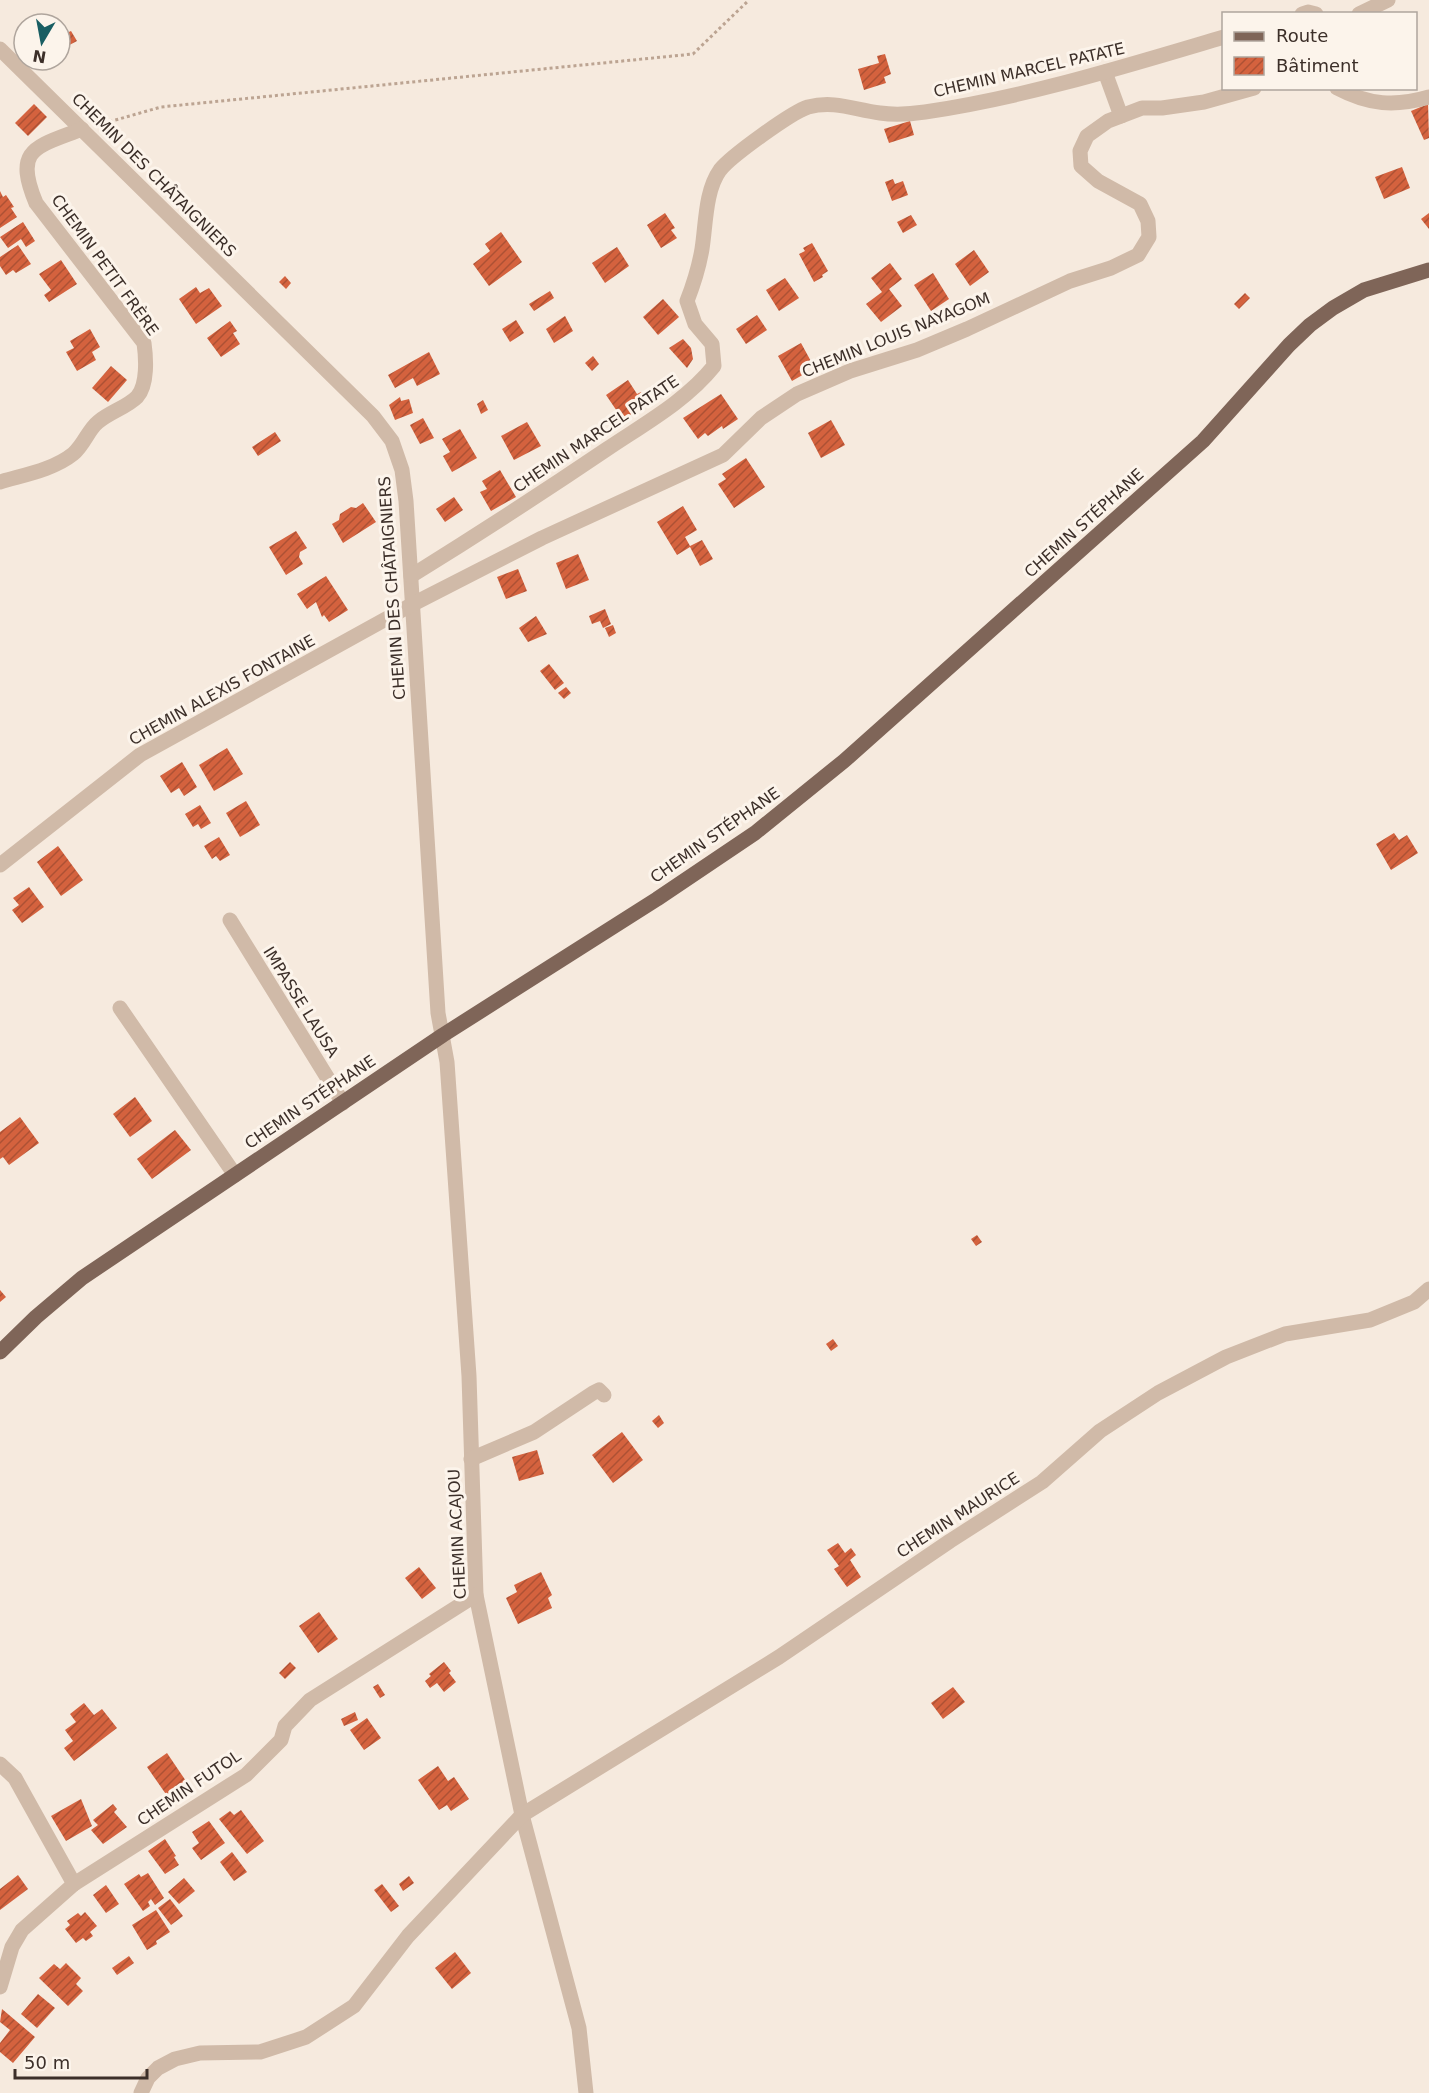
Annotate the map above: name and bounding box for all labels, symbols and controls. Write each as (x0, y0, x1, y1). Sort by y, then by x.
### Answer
north arrow (12, 12, 72, 72)
legend (1222, 12, 1417, 90)
text: Route (1276, 25, 1328, 46)
street label: CHEMIN MARCEL PATATE (932, 39, 1126, 101)
text: N (31, 46, 48, 67)
text: Bâtiment (1276, 55, 1359, 76)
street label: CHEMIN DES CHÂTAIGNIERS (68, 89, 240, 261)
street label: CHEMIN PETIT FRÈRE (47, 191, 163, 339)
street label: CHEMIN LOUIS NAYAGOM (799, 289, 993, 381)
street label: CHEMIN MARCEL PATATE (510, 371, 682, 497)
street label: CHEMIN STÉPHANE (1021, 465, 1147, 581)
street label: CHEMIN DES CHÂTAIGNIERS (375, 476, 409, 700)
street label: CHEMIN ALEXIS FONTAINE (126, 631, 318, 749)
street label: CHEMIN STÉPHANE (647, 783, 783, 887)
street label: IMPASSE LAUSA (259, 943, 343, 1061)
street label: CHEMIN STÉPHANE (241, 1051, 379, 1153)
street label: CHEMIN ACAJOU (444, 1468, 470, 1600)
street label: CHEMIN MAURICE (893, 1468, 1023, 1562)
street label: CHEMIN FUTOL (133, 1746, 245, 1830)
scale bar (15, 2042, 147, 2080)
text: 50 m (24, 2052, 70, 2073)

